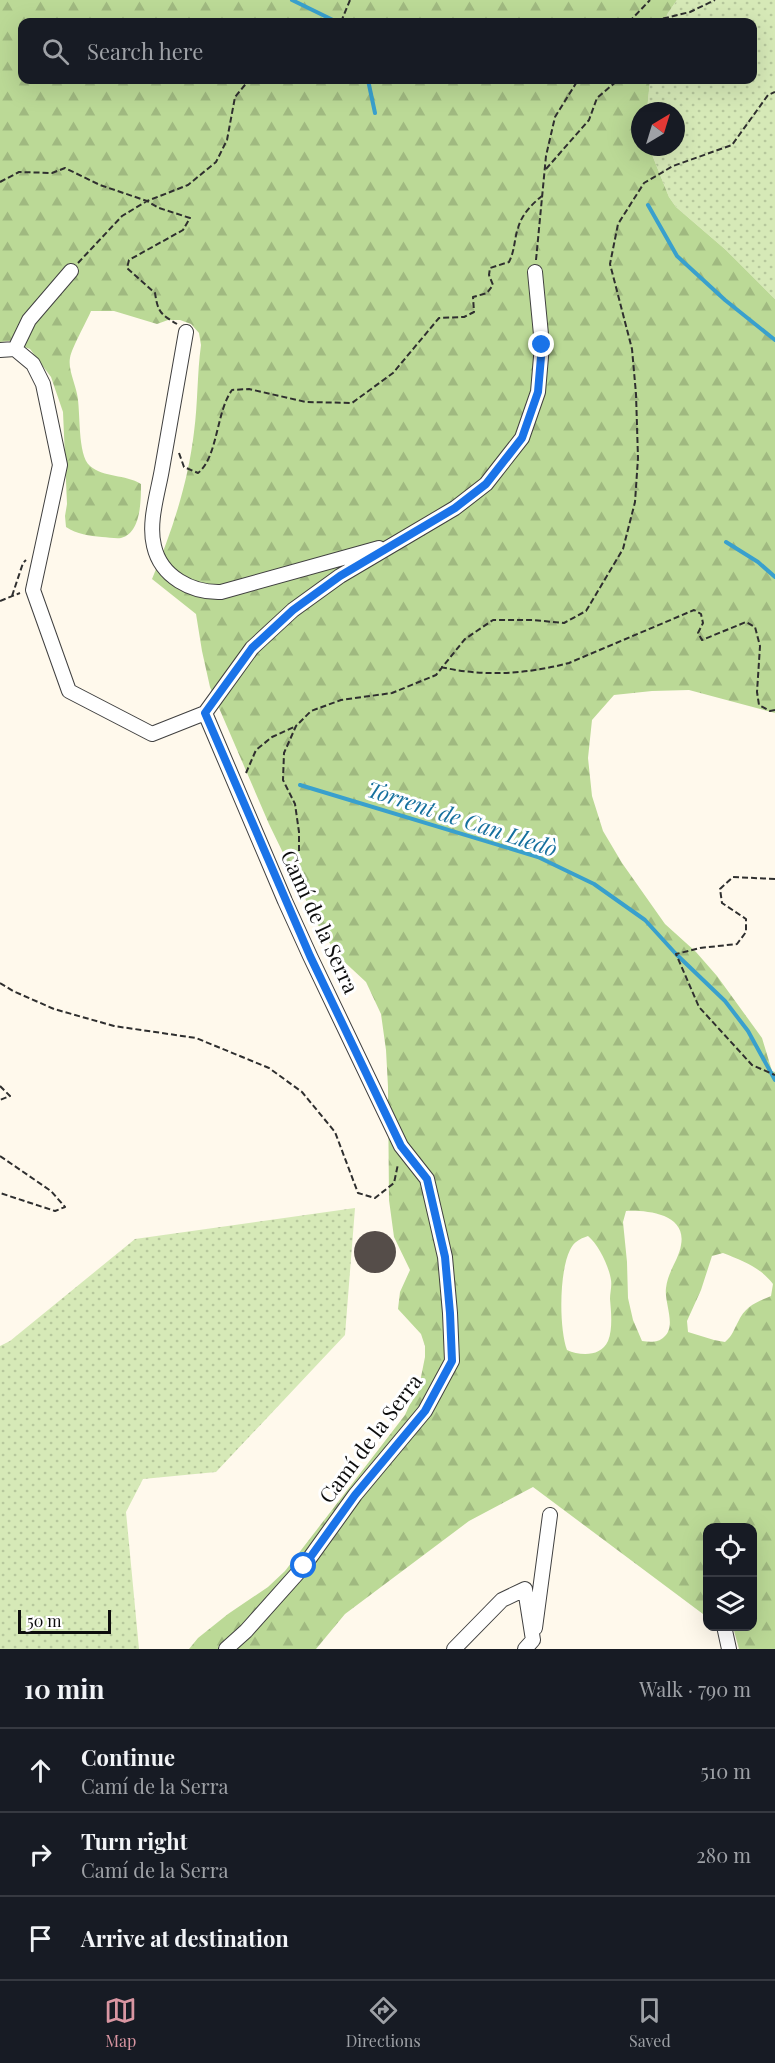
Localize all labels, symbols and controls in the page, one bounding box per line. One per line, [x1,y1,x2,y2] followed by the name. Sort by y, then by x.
[18,18,757,84] search box
[39,35,72,68] icon: search
[87,36,203,66] text: Search here
[631,102,685,156] north arrow
[528,331,554,357] route end
[363,773,561,863] water label: Torrent de Can Lledò
[275,845,366,998] street label: Camí de la Serra
[312,1367,428,1508] street label: Camí de la Serra
[703,1523,757,1631] map controls
[703,1523,757,1577] button: locate
[290,1552,316,1578] route start
[703,1577,757,1631] button: layers
[18,1607,111,1634] scale bar
[27,1610,61,1631] text: 50 m
[24,1671,104,1706] text: 10 min
[639,1675,751,1702] text: Walk · 790 m
[81,1742,175,1772] text: Continue
[24,1754,57,1787] icon: ahead
[701,1757,751,1784] text: 510 m
[81,1772,229,1799] text: Camí de la Serra
[81,1826,187,1856] text: Turn right
[24,1838,57,1871] icon: right
[696,1841,751,1868] text: 280 m
[81,1856,229,1883] text: Camí de la Serra
[24,1922,57,1955] icon: arrive
[81,1923,289,1953] text: Arrive at destination
[104,1994,137,2051] tab: Map
[346,1994,421,2051] tab: Directions
[629,1994,671,2051] tab: Saved

